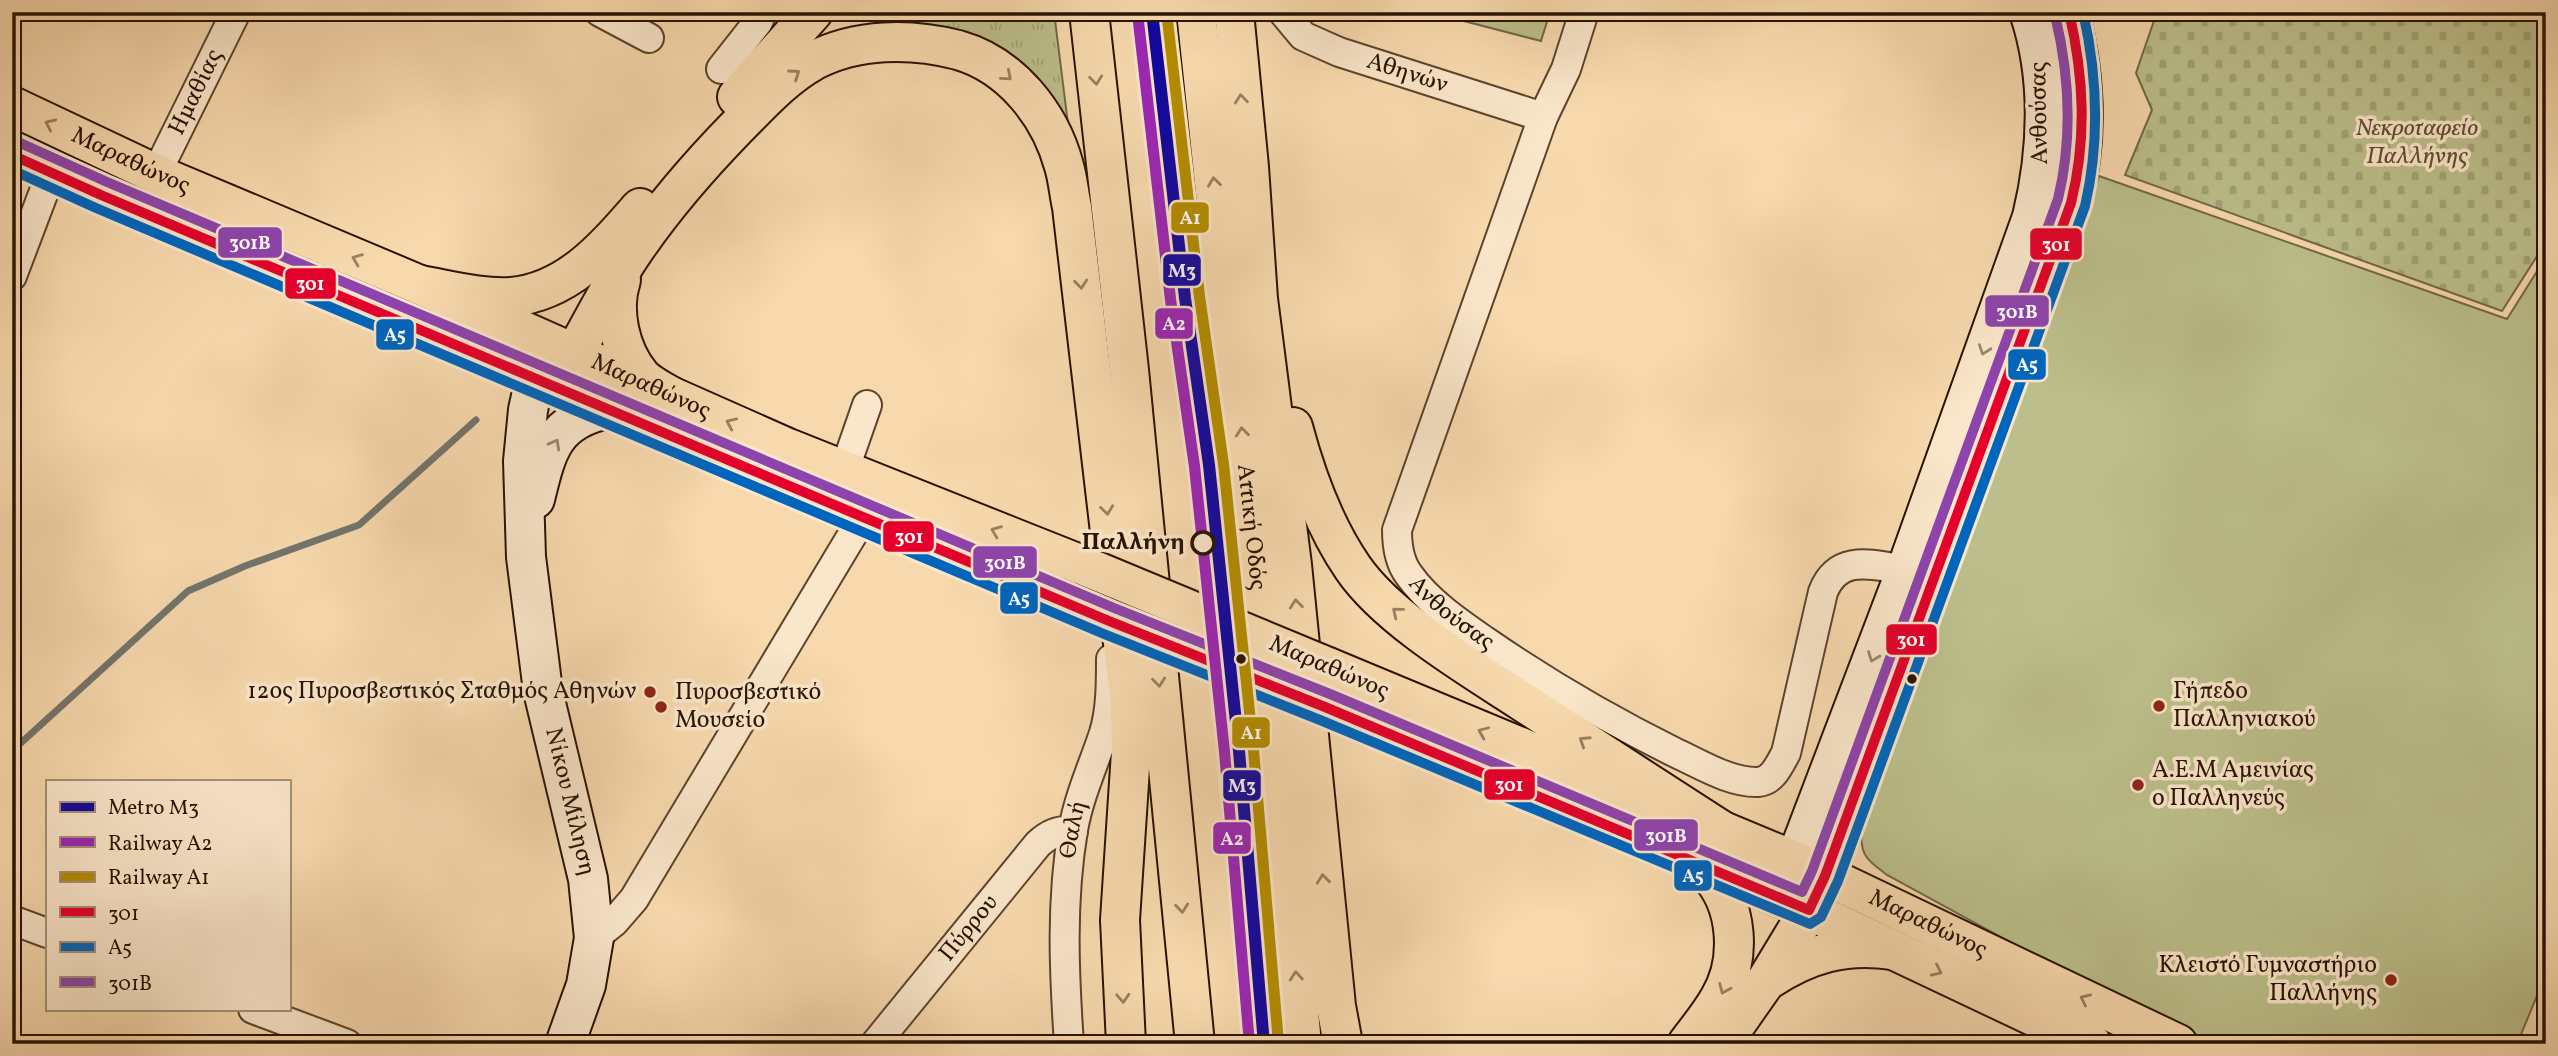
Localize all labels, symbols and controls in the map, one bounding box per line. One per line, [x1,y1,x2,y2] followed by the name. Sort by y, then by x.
[161,43,232,141] street label: Ημαθίας
[1362,45,1452,103] street label: Αθηνών
[2022,61,2058,165] street label: Ανθούσας
[999,68,1012,80] one-way arrow
[787,70,800,82] one-way arrow
[1089,74,1104,86] one-way arrow
[1234,93,1249,105] one-way arrow
[2356,112,2478,174] park label: Νεκροταφείο Παλλήνης
[45,118,57,132] one-way arrow
[65,119,196,204] street label: Μαραθώνος
[1207,176,1222,188] one-way arrow
[1170,201,1210,234] line badge: A1
[1179,206,1201,232] text: A1
[217,226,283,259] line badge: 301B
[2029,227,2083,261] line badge: 301
[229,231,271,257] text: 301B
[2042,233,2070,259] text: 301
[352,253,364,267] one-way arrow
[1162,253,1202,287] line badge: Μ3
[1168,259,1196,285] text: Μ3
[284,267,337,300] line badge: 301
[296,272,324,298] text: 301
[1073,278,1088,290] one-way arrow
[1984,294,2050,328] line badge: 301B
[1996,300,2038,326] text: 301B
[1154,307,1194,340] line badge: A2
[1162,312,1186,338] text: A2
[375,318,415,351] line badge: A5
[384,323,406,349] text: A5
[1978,344,1992,356] one-way arrow
[585,346,716,429] street label: Μαραθώνος
[2007,348,2047,381] line badge: A5
[2016,353,2038,379] text: A5
[726,417,738,431] one-way arrow
[1234,427,1249,438] one-way arrow
[547,438,560,451] one-way arrow
[1227,462,1274,592] street label: Αττική Οδός
[1100,504,1115,516] one-way arrow
[882,520,935,553] line badge: 301
[895,525,923,551] text: 301
[990,526,1002,540] one-way arrow
[1082,526,1185,560] place label: Παλλήνη
[1191,531,1215,555] marker: Παλλήνη
[972,545,1038,579] line badge: 301B
[984,551,1026,577] text: 301B
[1400,569,1501,660] street label: Ανθούσας
[999,581,1039,615] line badge: A5
[1008,587,1030,613] text: A5
[1289,598,1304,609] one-way arrow
[1392,608,1405,621] one-way arrow
[1885,623,1938,656] line badge: 301
[1264,627,1394,709] street label: Μαραθώνος
[1897,628,1925,654] text: 301
[1867,650,1881,663] one-way arrow
[1234,652,1248,666] unlabelled marker
[1905,672,1919,686] unlabelled marker
[247,675,636,709] place label: 12ος Πυροσβεστικός Σταθμός Αθηνών
[2173,675,2315,737] place label: Γήπεδο Παλληνιακού
[675,676,821,738] place label: Πυροσβεστικό Μουσείο
[1152,676,1167,688] one-way arrow
[642,684,658,700] marker: 12ος Πυροσβεστικός Σταθμός Αθηνών
[2151,698,2167,714] marker: Γήπεδο Παλληνιακού
[653,699,669,715] marker: Πυροσβεστικό Μουσείο
[1231,716,1271,749] line badge: A1
[1240,721,1262,747] text: A1
[535,724,604,879] street label: Νίκου Μίληση
[1478,726,1490,740] one-way arrow
[1579,737,1592,750] one-way arrow
[2152,754,2314,816] place label: Α.Ε.Μ Αμεινίας ο Παλληνεύς
[1483,768,1536,801] line badge: 301
[1222,769,1262,802] line badge: Μ3
[1495,773,1523,799] text: 301
[1228,774,1256,800] text: Μ3
[2130,777,2146,793] marker: Α.Ε.Μ Αμεινίας ο Παλληνεύς
[46,780,290,1010] legend
[108,794,199,823] text: Metro Μ3
[1052,797,1096,861] street label: Θαλή
[1633,818,1699,852] line badge: 301B
[1212,821,1252,855] line badge: A2
[1645,824,1687,850] text: 301B
[1220,827,1244,853] text: A2
[108,830,213,859] text: Railway A2
[1673,859,1713,892] line badge: A5
[108,864,209,893] text: Railway A1
[1682,864,1704,890] text: A5
[1316,873,1331,885] one-way arrow
[1863,882,1993,967] street label: Μαραθώνος
[931,888,1007,969] street label: Πύρρου
[108,900,139,929] text: 301
[1174,903,1189,914] one-way arrow
[108,934,132,963] text: A5
[2158,949,2377,1011] place label: Κλειστό Γυμναστήριο Παλλήνης
[1930,963,1942,977] one-way arrow
[108,970,152,999] text: 301B
[1289,970,1304,981] one-way arrow
[2383,972,2399,988] marker: Κλειστό Γυμναστήριο Παλλήνης
[1718,982,1732,994] one-way arrow
[1115,992,1130,1003] one-way arrow
[2079,993,2092,1007] one-way arrow

